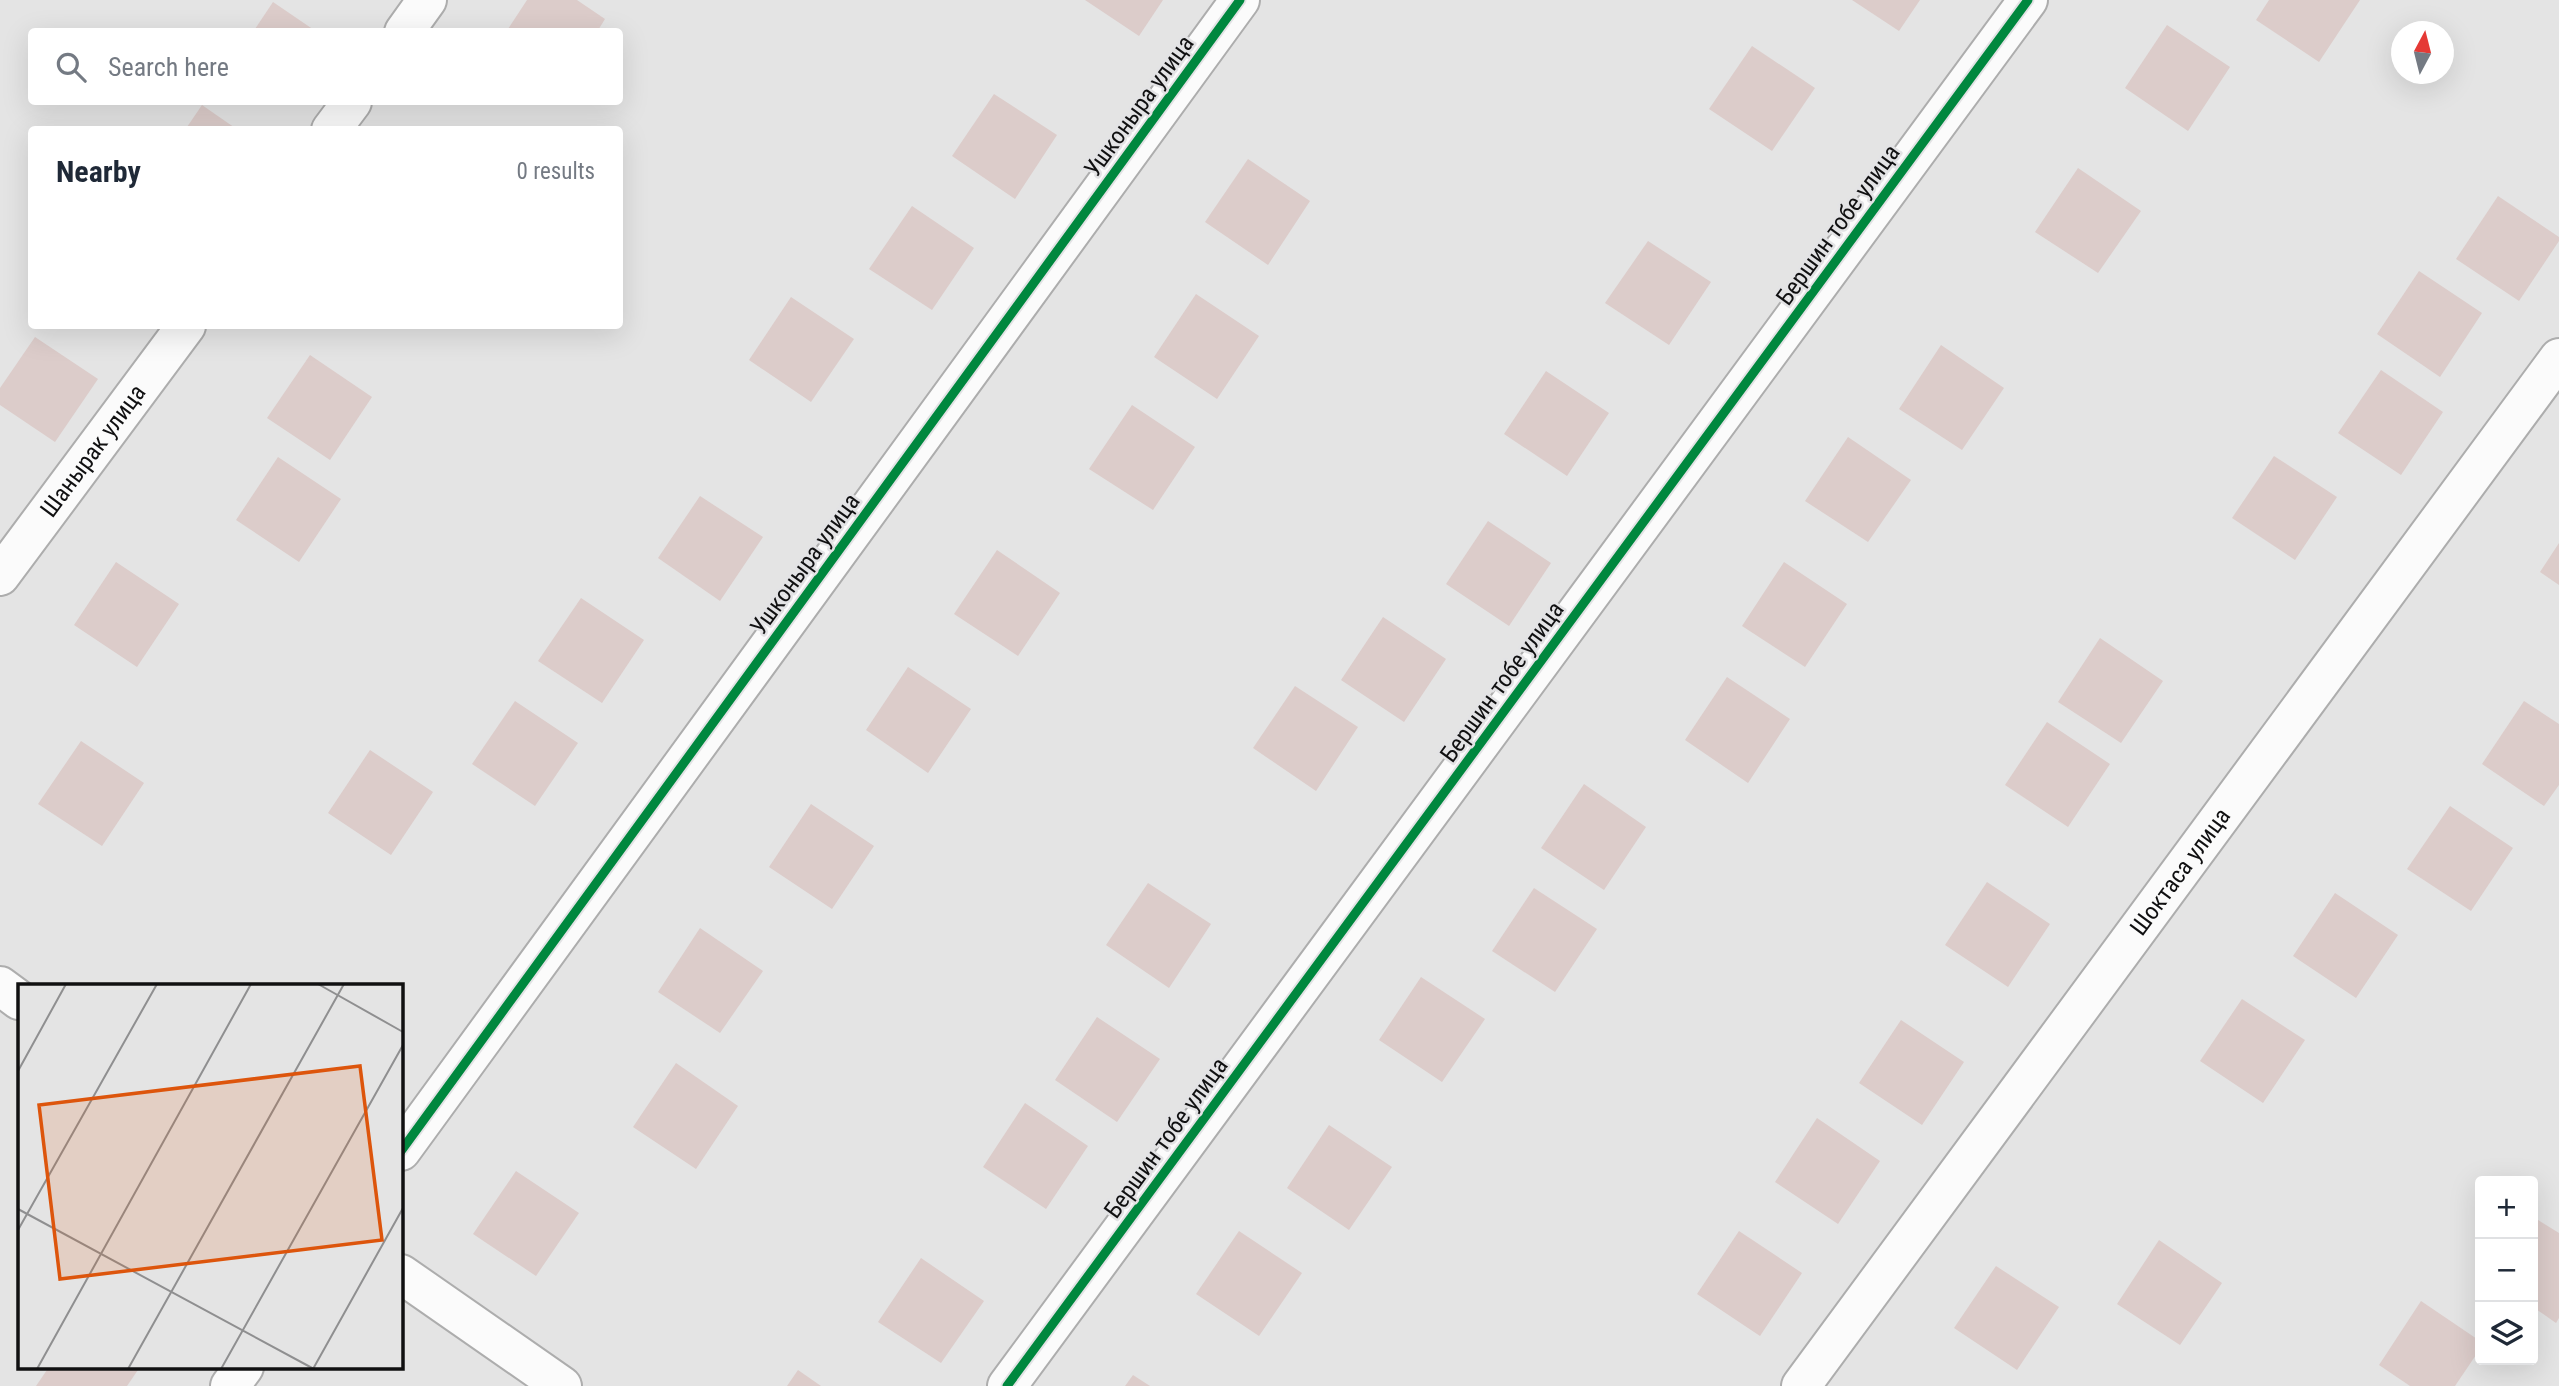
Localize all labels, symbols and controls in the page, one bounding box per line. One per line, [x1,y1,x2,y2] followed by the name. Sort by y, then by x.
[2391,21,2454,84] north arrow
[28,28,623,105] search box
[1078,30,1200,182] street label: Ушконыра улица
[52,48,90,86] icon: search
[108,52,229,82] text: Search here
[1770,139,1906,311] street label: Бершин тобе улица
[56,154,141,189] text: Nearby
[517,158,595,185] text: 0 results
[35,379,152,523] street label: Шанырак улица
[744,488,866,640] street label: Ушконыра улица
[1434,596,1570,768] street label: Бершин тобе улица
[2124,803,2236,941] street label: Шоктаса улица
[18,984,402,1368] inset map
[1098,1052,1234,1224] street label: Бершин тобе улица
[2475,1176,2538,1365] map controls
[2475,1176,2538,1239] button: +
[2475,1239,2538,1302] button: −
[2475,1302,2538,1365] button: layers

